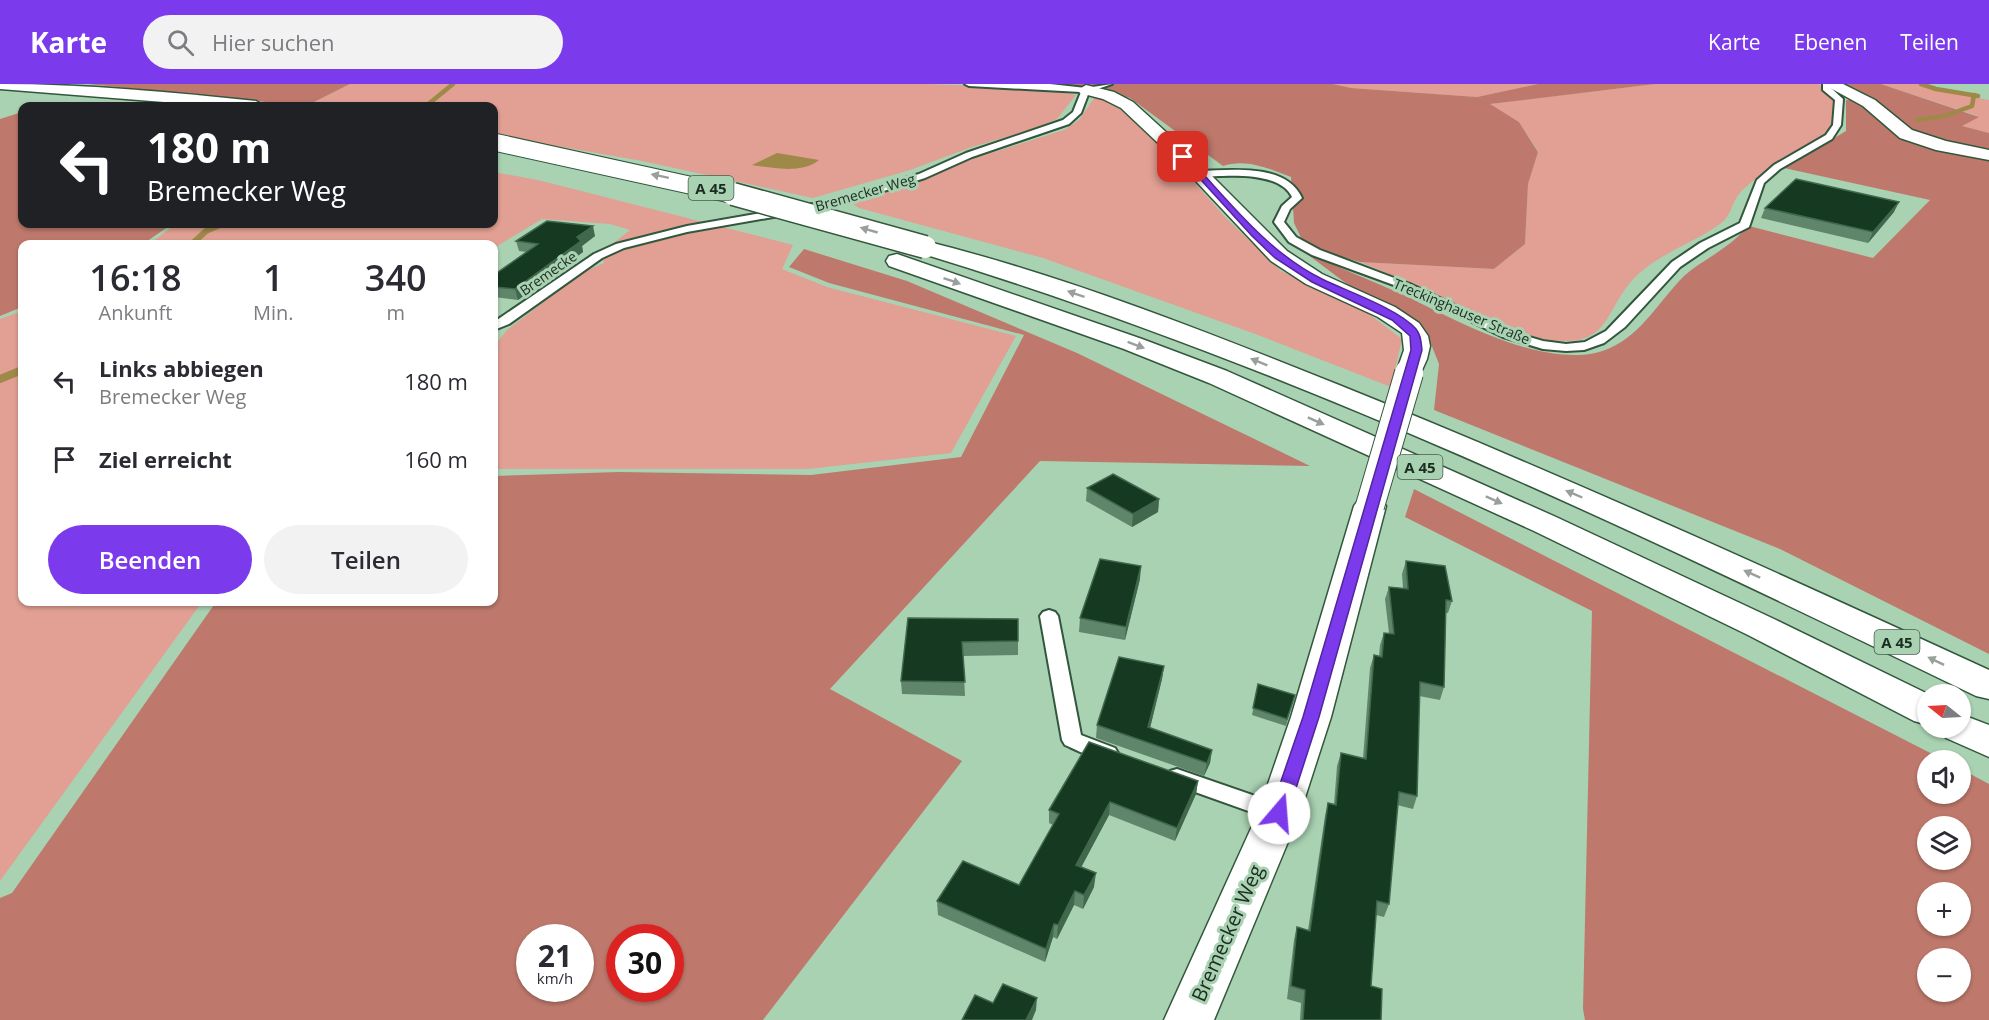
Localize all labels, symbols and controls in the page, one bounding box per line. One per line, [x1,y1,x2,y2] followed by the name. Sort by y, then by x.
[143,15,563,69] search box
[30,23,107,61] text: Karte
[164,26,197,59] icon: search
[212,27,335,57] text: Hier suchen
[1708,28,1761,56] text: Karte
[1794,28,1867,56] text: Ebenen
[1900,28,1959,56] text: Teilen
[147,118,271,175] text: 180 m
[48,126,126,204] icon: left
[1157,131,1208,182] pin
[1166,140,1199,173] icon: arrive
[813,169,918,215] street label: Bremecker Weg
[650,171,669,180] one-way arrow
[147,172,346,209] text: Bremecker Weg
[688,176,734,200] road number: A 45
[860,225,878,234] one-way arrow
[516,246,580,300] street label: Bremecke
[89,253,182,302] text: 16:18
[263,253,284,302] text: 1
[365,253,427,302] text: 340
[1391,274,1533,348] street label: Treckinghauser Straße
[943,276,961,286] one-way arrow
[1067,289,1085,299] one-way arrow
[99,299,172,326] text: Ankunft
[253,299,293,326] text: Min.
[386,299,405,326] text: m
[1128,340,1146,350] one-way arrow
[99,353,264,383] text: Links abbiegen
[1249,357,1267,367] one-way arrow
[48,365,81,398] icon: left
[404,366,468,396] text: 180 m
[99,383,246,410] text: Bremecker Weg
[1307,417,1325,426] one-way arrow
[48,443,81,476] icon: arrive
[99,444,232,474] text: Ziel erreicht
[404,444,468,474] text: 160 m
[1398,455,1442,479] road number: A 45
[1565,489,1583,499] one-way arrow
[1485,496,1503,506] one-way arrow
[48,525,252,594] button: Beenden
[264,525,468,594] button: Teilen
[1743,569,1761,579] one-way arrow
[1874,630,1920,654] road number: A 45
[1928,656,1945,666] one-way arrow
[1917,684,1971,738] north arrow
[1917,684,1971,1002] map controls
[1917,750,1971,804] button: sound
[1247,781,1311,845] position arrow
[1917,816,1971,870] button: layers
[1185,860,1269,1006] street label: Bremecker Weg
[1917,882,1971,936] button: +
[606,924,684,1002] speed limit sign: 30
[538,935,572,976] text: 21
[1917,948,1971,1002] button: −
[537,968,573,988] text: km/h

